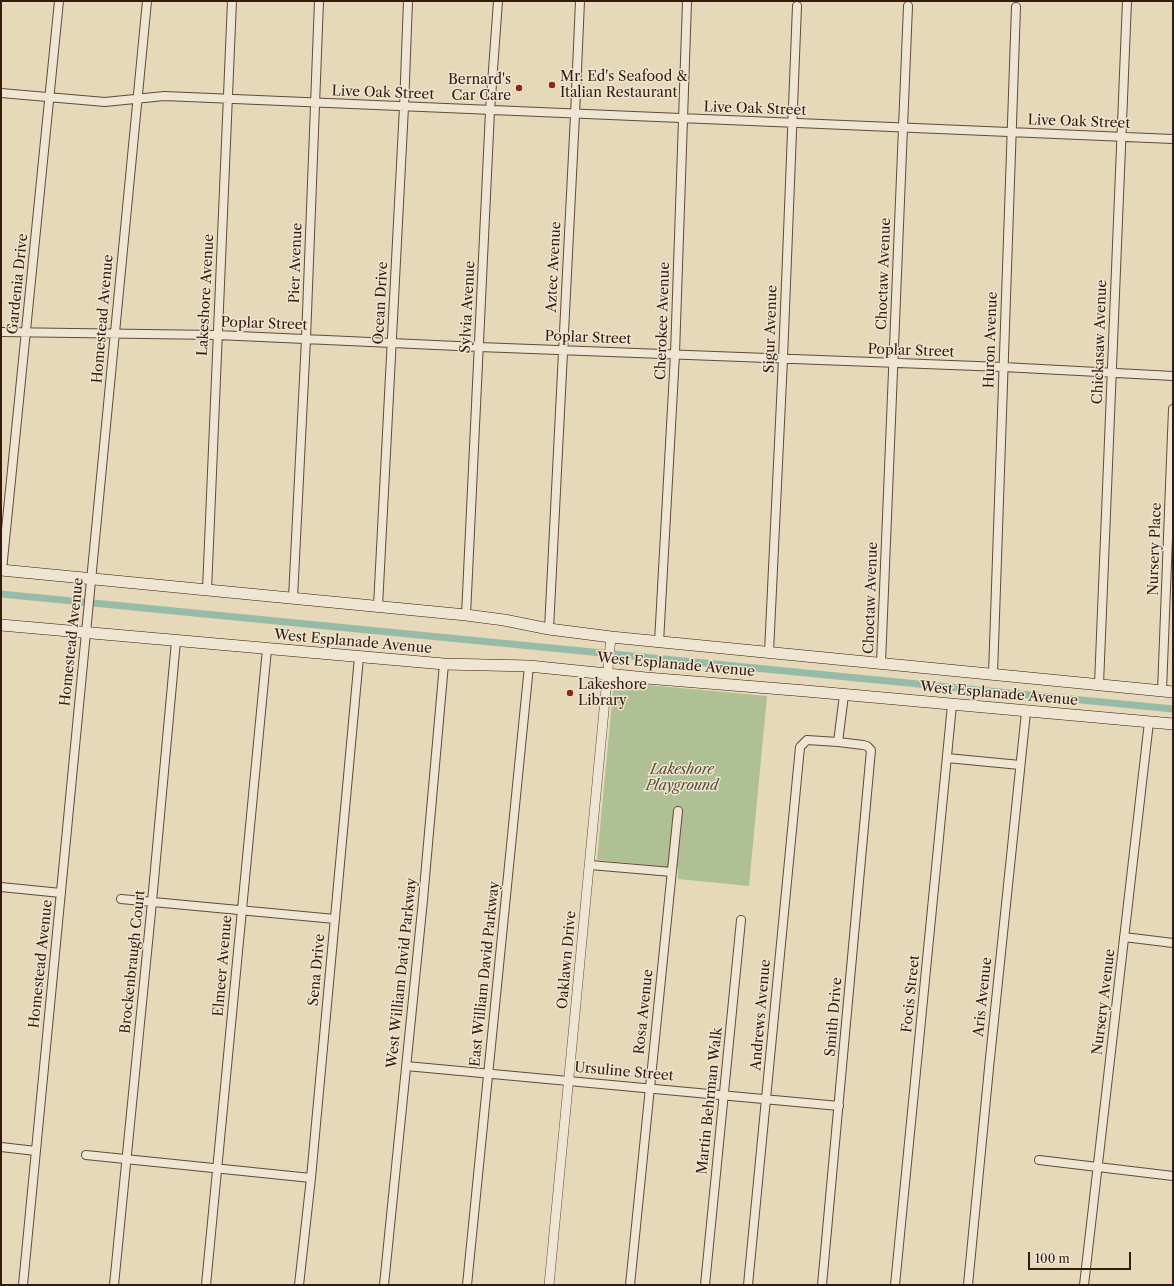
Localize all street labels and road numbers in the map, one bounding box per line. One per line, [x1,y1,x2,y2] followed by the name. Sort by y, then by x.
[331,83,435,103] street label: Live Oak Street
[703,99,807,119] street label: Live Oak Street
[1027,112,1131,132] street label: Live Oak Street
[874,217,894,331] street label: Choctaw Avenue
[543,221,565,313] street label: Aztec Avenue
[286,222,306,304] street label: Pier Avenue
[4,233,32,335] street label: Gardenia Drive
[194,233,218,357] street label: Lakeshore Avenue
[89,254,117,384] street label: Homestead Avenue
[457,260,479,354] street label: Sylvia Avenue
[370,261,392,345] street label: Ocean Drive
[653,262,673,380] street label: Cherokee Avenue
[1089,279,1111,405] street label: Chickasaw Avenue
[761,285,781,373] street label: Sigur Avenue
[981,291,1001,389] street label: Huron Avenue
[220,314,308,334] street label: Poplar Street
[544,328,632,348] street label: Poplar Street
[867,341,955,361] street label: Poplar Street
[1145,502,1165,596] street label: Nursery Place
[861,541,881,655] street label: Choctaw Avenue
[57,577,87,707] street label: Homestead Avenue
[273,627,433,657] street label: West Esplanade Avenue
[596,650,756,680] street label: West Esplanade Avenue
[919,679,1079,709] street label: West Esplanade Avenue
[384,877,420,1069] street label: West William David Parkway
[467,880,503,1068] street label: East William David Parkway
[117,889,149,1035] street label: Brockenbraugh Court
[26,899,56,1029] street label: Homestead Avenue
[554,910,580,1010] street label: Oaklawn Drive
[210,915,236,1017] street label: Elmeer Avenue
[305,933,329,1007] street label: Sena Drive
[1089,948,1119,1056] street label: Nursery Avenue
[899,954,923,1034] street label: Focis Street
[970,956,996,1038] street label: Aris Avenue
[748,959,774,1071] street label: Andrews Avenue
[631,969,657,1055] street label: Rosa Avenue
[822,977,846,1057] street label: Smith Drive
[694,1027,726,1175] street label: Martin Behrman Walk
[574,1059,674,1085] street label: Ursuline Street

